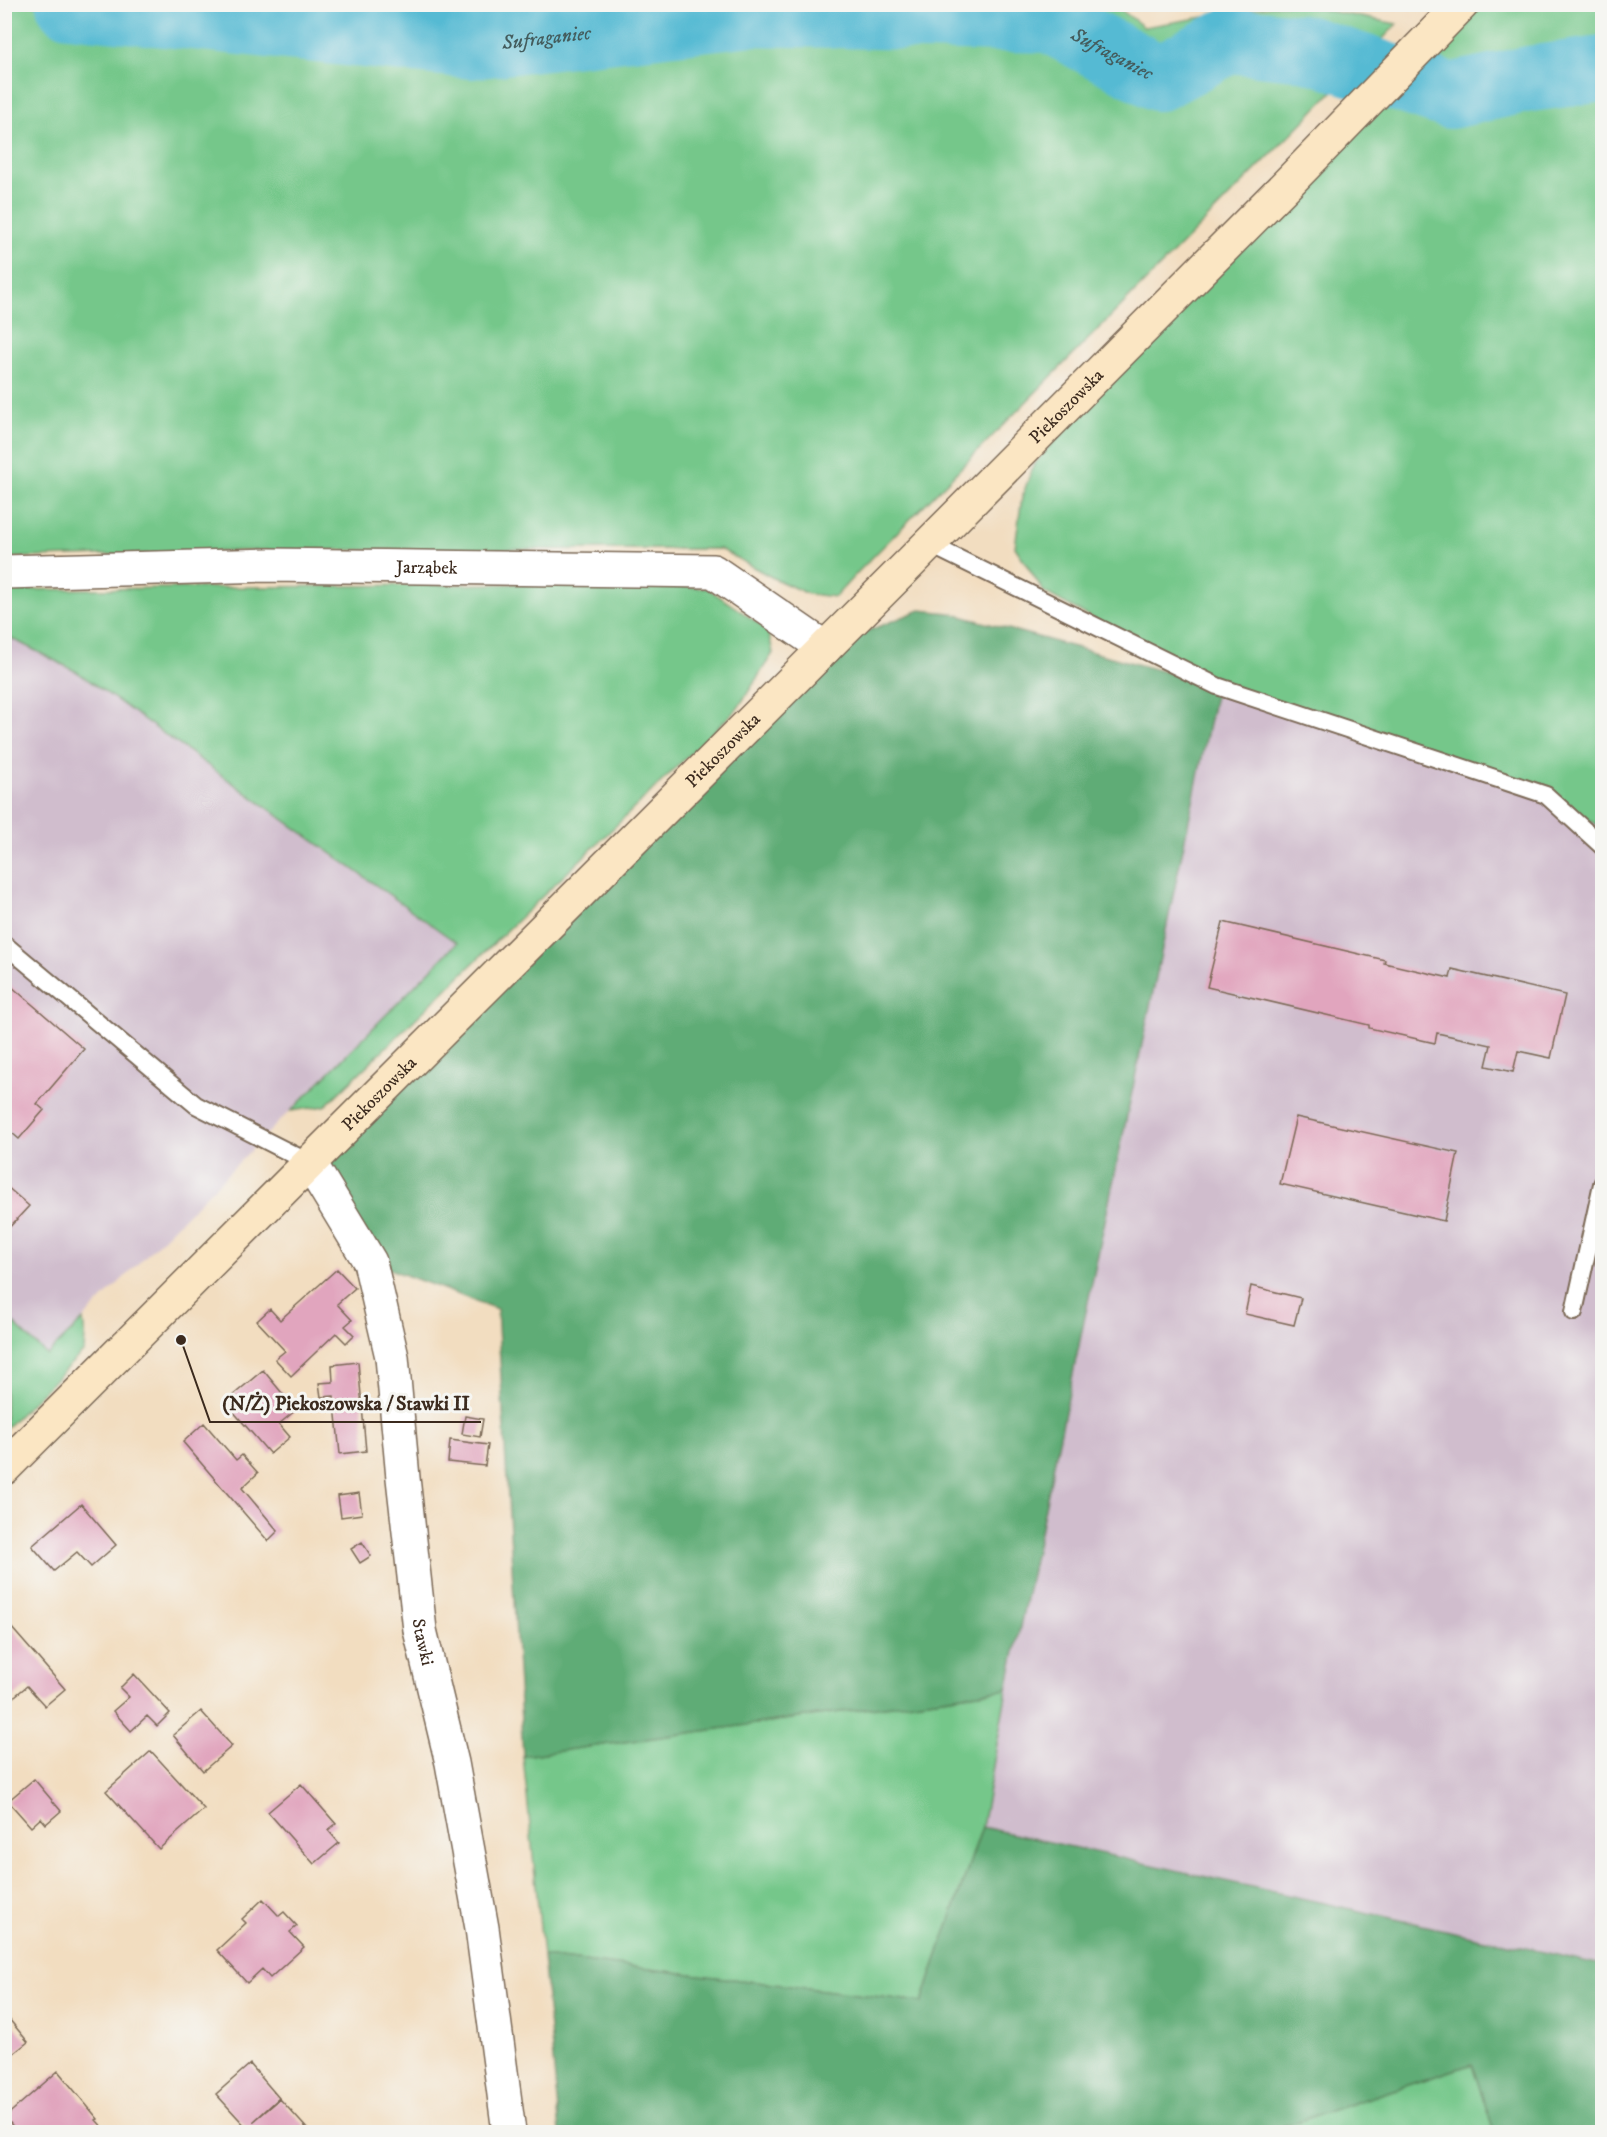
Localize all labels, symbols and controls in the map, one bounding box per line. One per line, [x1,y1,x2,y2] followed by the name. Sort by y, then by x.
[500,21,593,56] water label: Sufraganiec
[1066,22,1158,87] water label: Sufraganiec
[1025,364,1109,449] street label: Piekoszowska
[394,557,458,580] street label: Jarząbek
[682,708,766,793] street label: Piekoszowska
[338,1052,422,1136] street label: Piekoszowska
[210,1384,481,1422] callout: (N/Ż) Piekoszowska / Stawki II
[222,1391,470,1417] text: (N/Ż) Piekoszowska / Stawki II
[407,1617,438,1668] street label: Stawki

